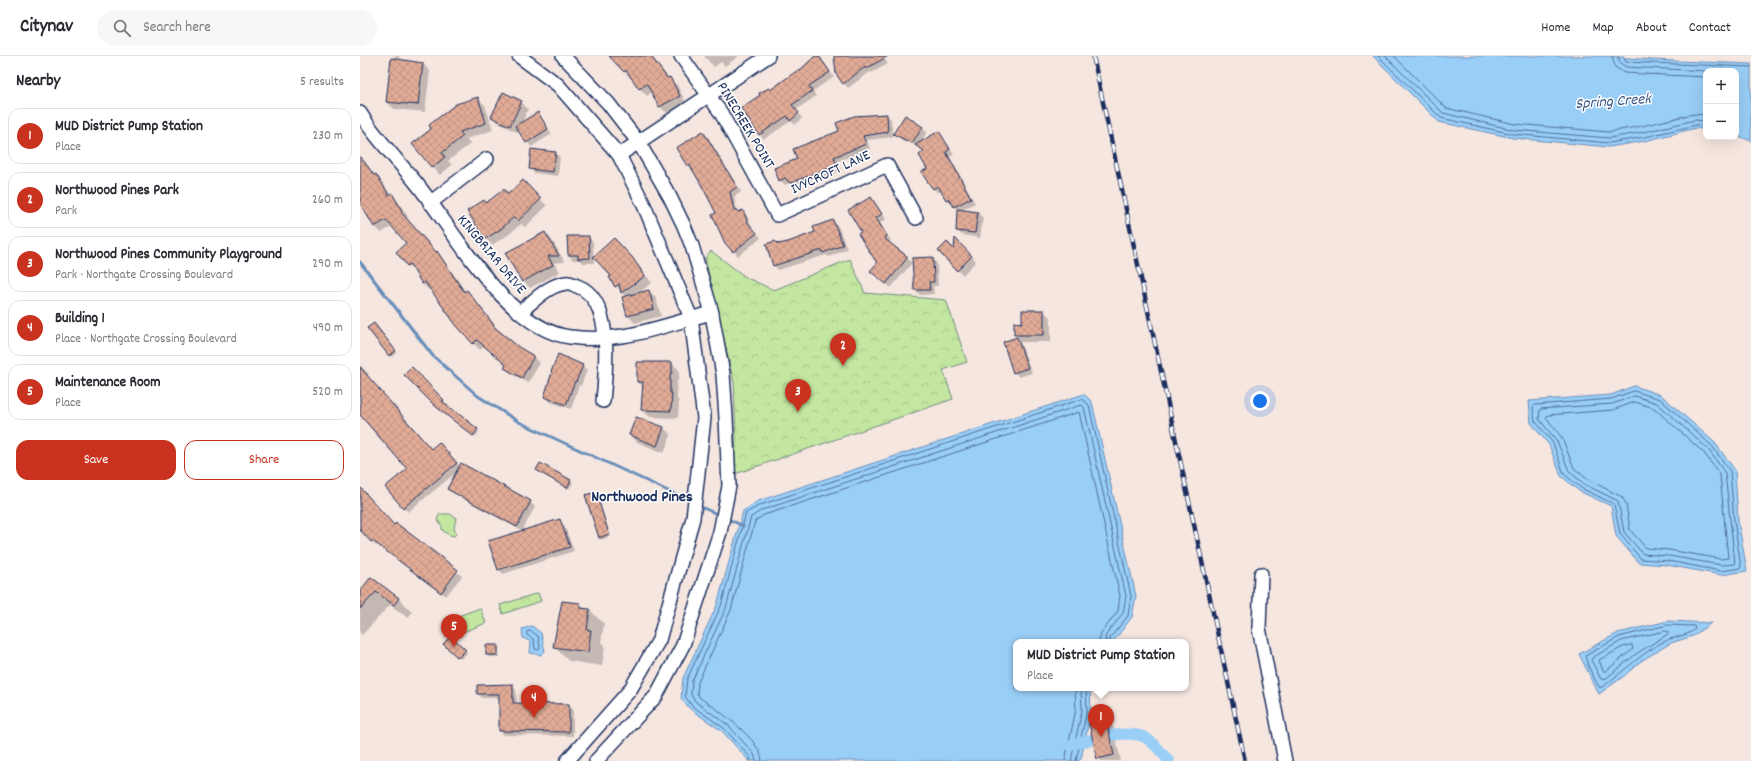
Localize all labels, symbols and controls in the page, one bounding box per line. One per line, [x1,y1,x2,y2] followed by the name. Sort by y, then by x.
[97,10,377,46] search box
[20,14,73,41] text: Citynav
[111,17,133,39] icon: search
[143,17,211,39] text: Search here
[1541,18,1570,38] text: Home
[1592,18,1614,38] text: Map
[1636,18,1667,38] text: About
[1689,18,1731,38] text: Contact
[1703,68,1739,140] map controls
[1703,68,1739,104] button: +
[16,70,60,94] text: Nearby
[300,73,344,92] text: 5 results
[710,78,780,174] street label: PINECREEK POINT
[1574,88,1653,116] water label: Spring Creek
[1703,104,1739,140] button: −
[55,116,203,138] text: MUD District Pump Station
[29,127,31,146] text: 1
[313,127,343,146] text: 230 m
[55,138,81,157] text: Place
[788,145,874,201] street label: IVYCROFT LANE
[55,180,179,202] text: Northwood Pines Park
[27,191,33,210] text: 2
[312,191,343,210] text: 260 m
[55,202,77,221] text: Park
[451,210,531,300] street label: KINGBRIAR DRIVE
[55,244,282,266] text: Northwood Pines Community Playground
[27,255,33,274] text: 3
[312,255,343,274] text: 290 m
[55,266,233,285] text: Park · Northgate Crossing Boulevard
[55,308,105,330] text: Building 1
[27,319,33,338] text: 4
[313,319,343,338] text: 490 m
[55,330,237,349] text: Place · Northgate Crossing Boulevard
[830,333,856,366] pin: 2
[55,372,161,394] text: Maintenance Room
[785,379,811,412] pin: 3
[27,383,33,402] text: 5
[312,383,343,402] text: 520 m
[1250,391,1270,411] your location
[55,394,81,413] text: Place
[16,440,176,480] button: Save
[184,440,344,480] button: Share
[591,486,693,509] district label: Northwood Pines
[441,614,467,647] pin: 5
[1013,639,1189,691] popup
[1027,645,1175,667] text: MUD District Pump Station
[1027,667,1053,686] text: Place
[521,685,547,718] pin: 4
[1088,704,1114,737] pin: 1

